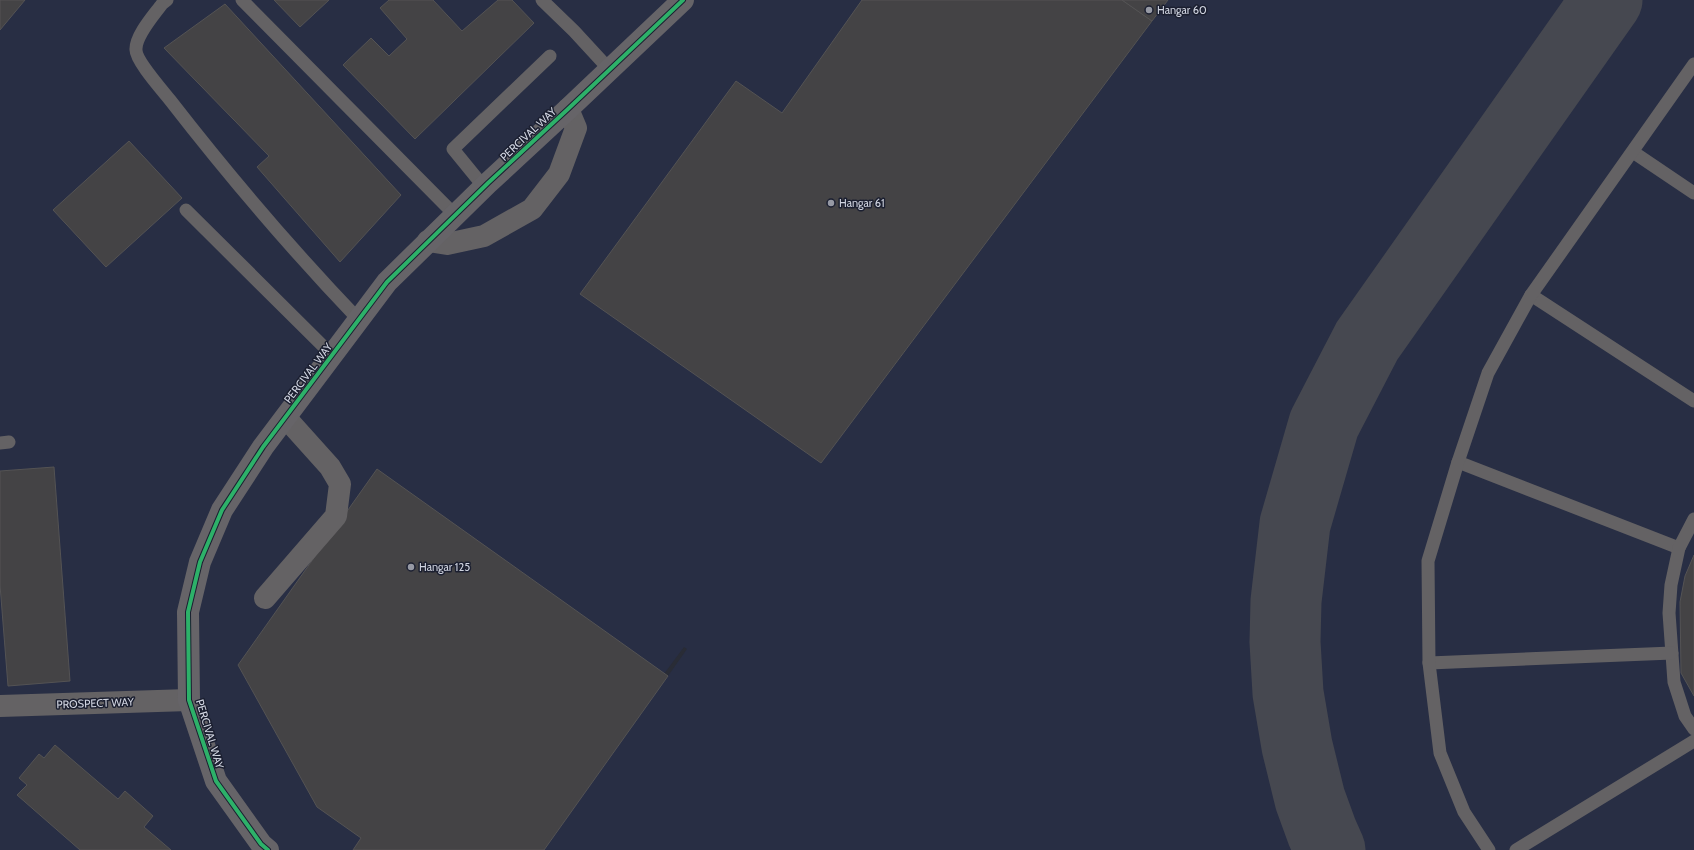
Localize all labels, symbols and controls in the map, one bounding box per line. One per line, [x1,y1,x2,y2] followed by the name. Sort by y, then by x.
[1157,3,1207,17] place label: Hangar 60
[1144,5,1154,15] marker: Hangar 60
[497,104,560,164] street label: PERCIVAL WAY
[839,196,885,210] place label: Hangar 61
[826,198,836,208] marker: Hangar 61
[281,339,336,406] street label: PERCIVAL WAY
[419,560,470,574] place label: Hangar 125
[406,562,416,572] marker: Hangar 125
[56,695,135,711] street label: PROSPECT WAY
[193,698,227,771] street label: PERCIVAL WAY

